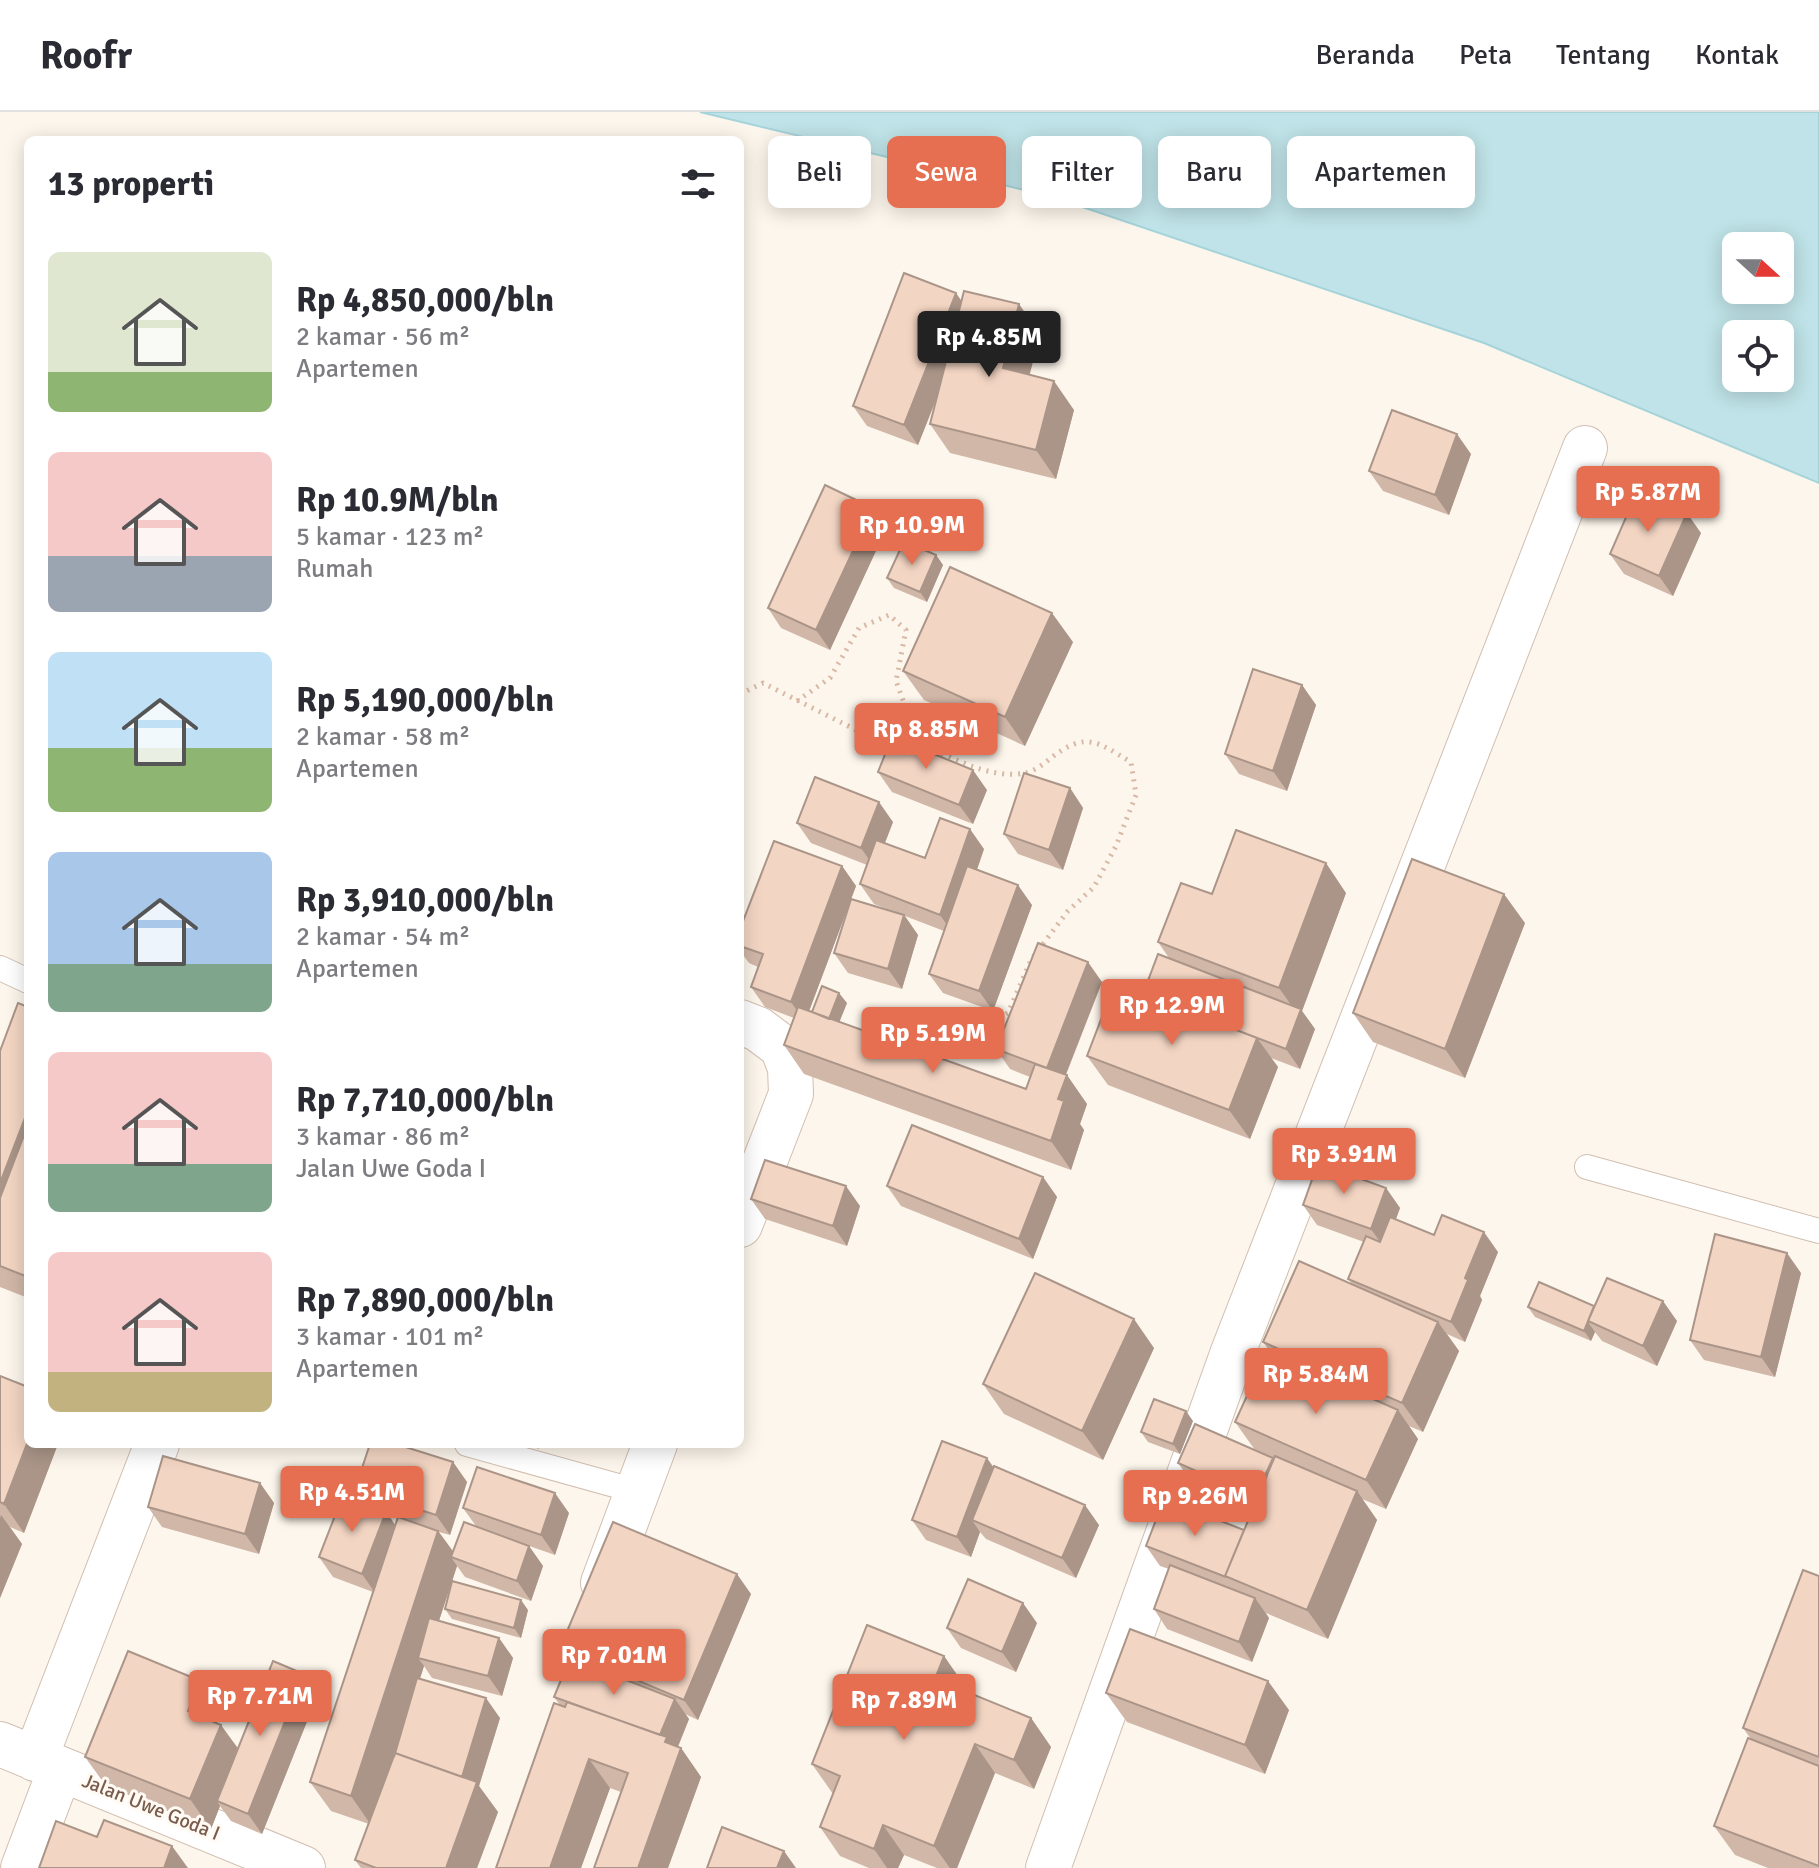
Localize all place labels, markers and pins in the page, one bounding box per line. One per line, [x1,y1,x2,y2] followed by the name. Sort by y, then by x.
[906,311,1072,379] pin: Rp 4.85M
[1565,466,1731,534] pin: Rp 5.87M
[829,499,995,567] pin: Rp 10.9M
[843,703,1009,771] pin: Rp 8.85M
[1089,979,1255,1047] pin: Rp 12.9M
[850,1007,1016,1075] pin: Rp 5.19M
[1261,1128,1427,1196] pin: Rp 3.91M
[1233,1348,1399,1416] pin: Rp 5.84M
[269,1466,435,1534] pin: Rp 4.51M
[1112,1470,1278,1538] pin: Rp 9.26M
[531,1629,697,1697] pin: Rp 7.01M
[177,1670,343,1738] pin: Rp 7.71M
[821,1674,987,1742] pin: Rp 7.89M

